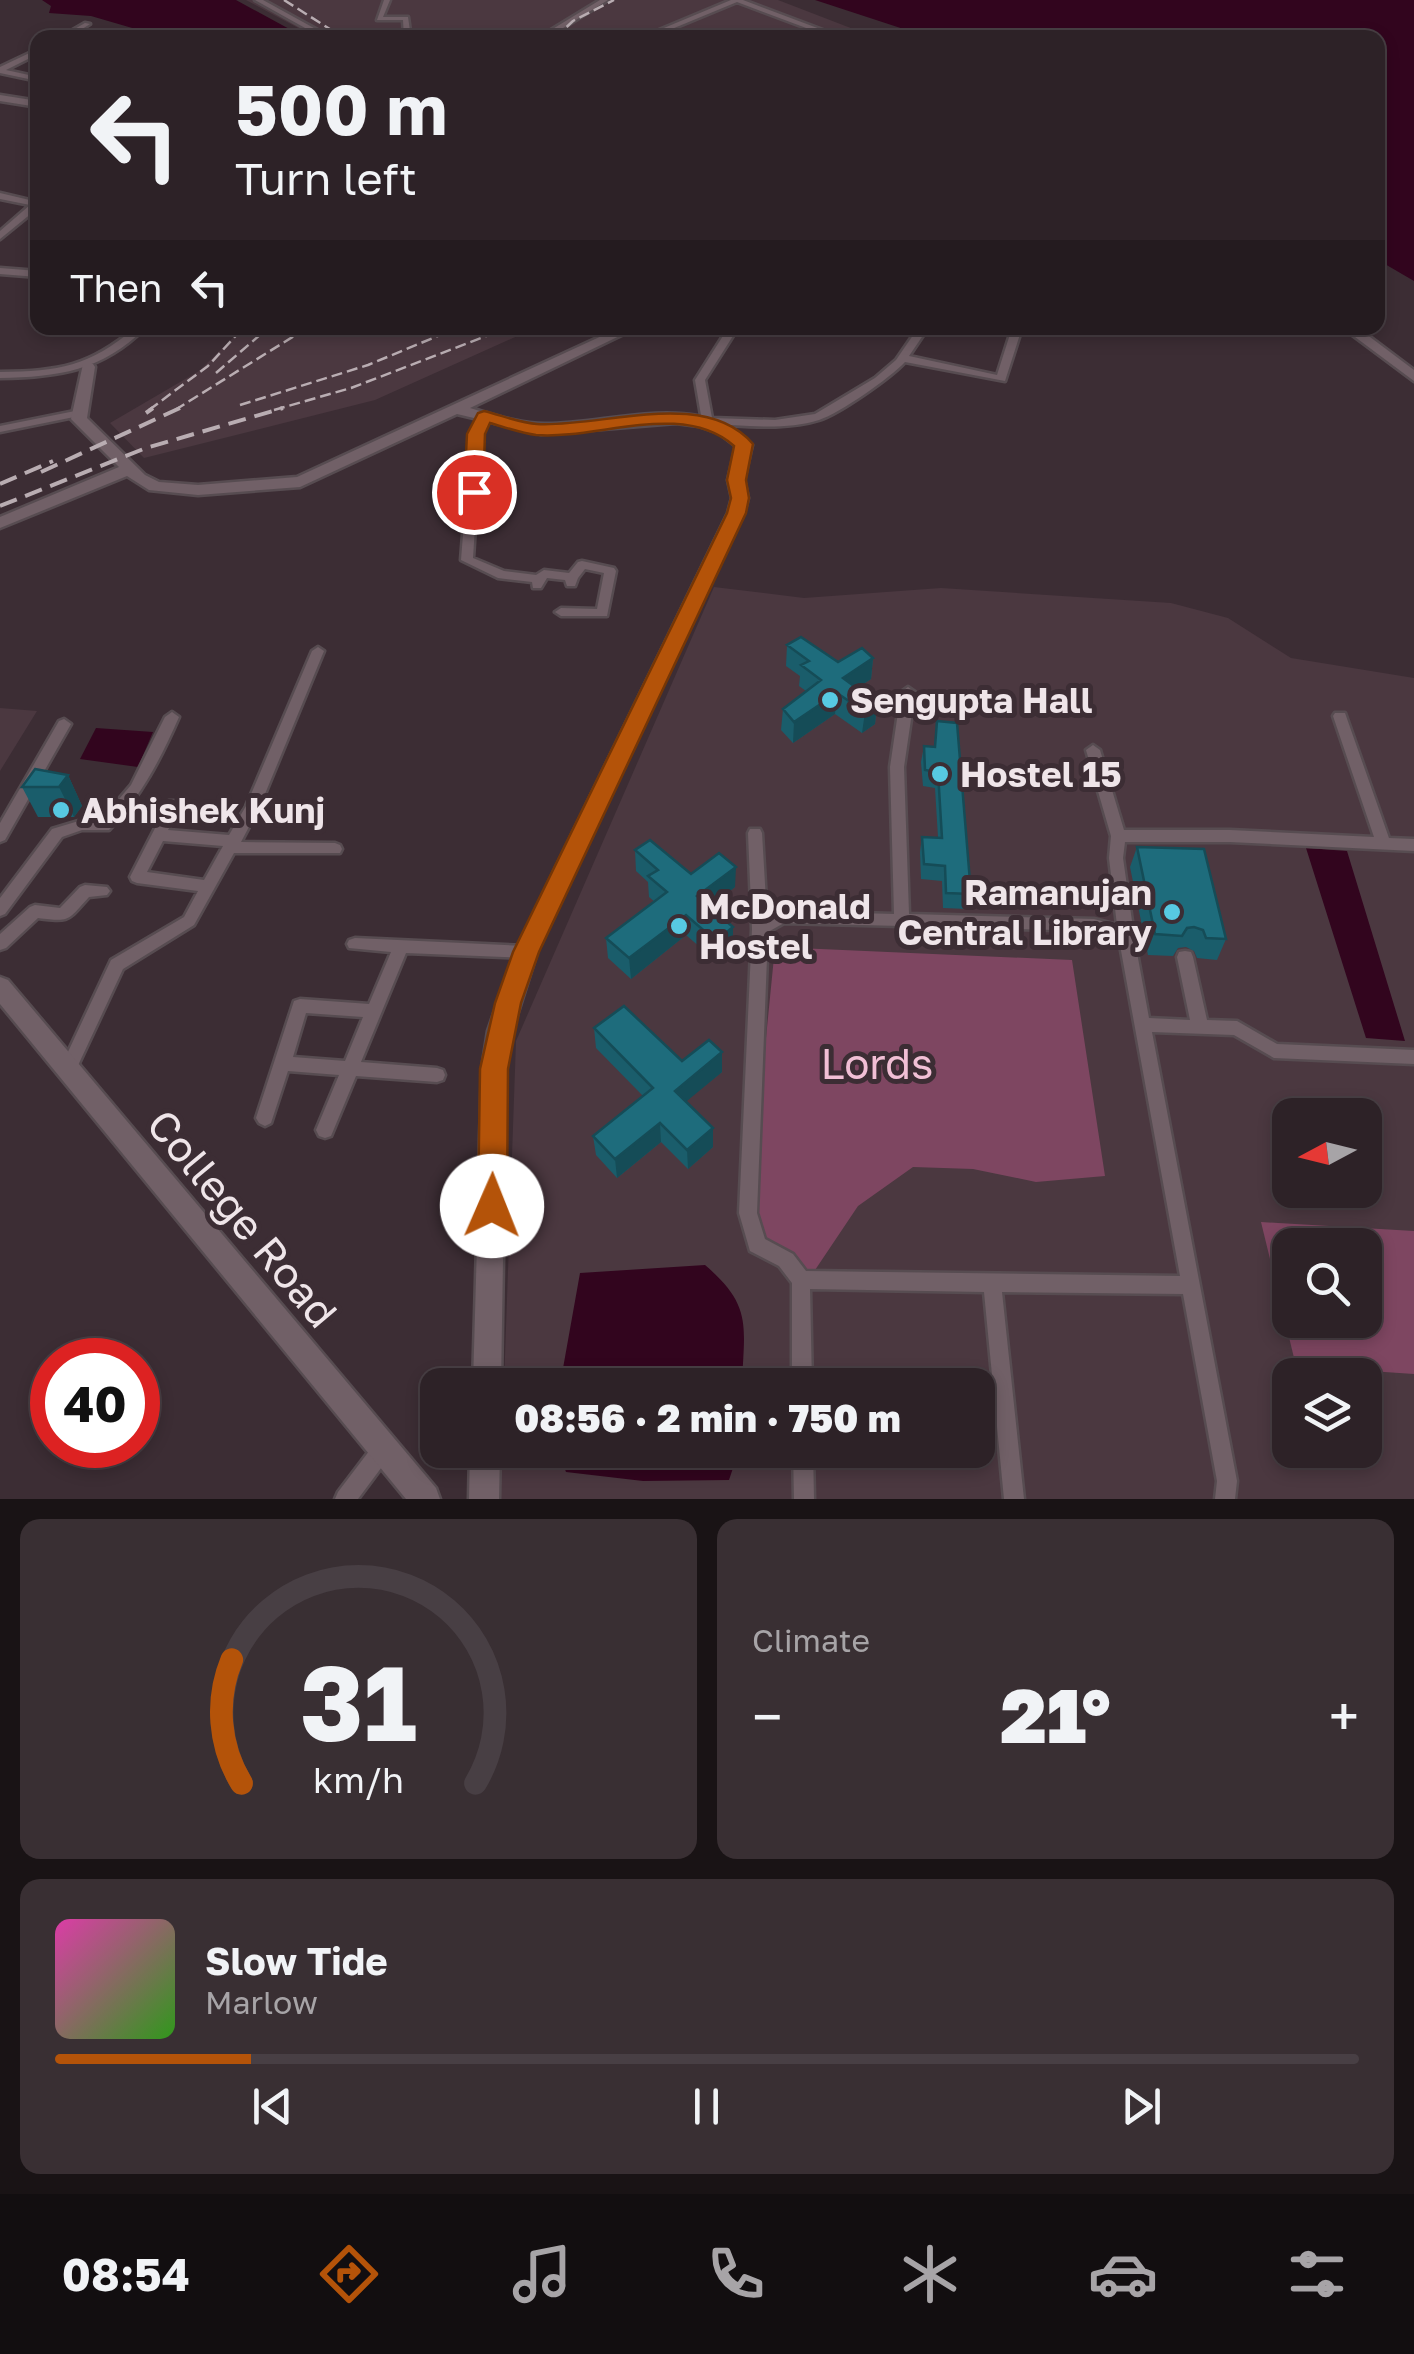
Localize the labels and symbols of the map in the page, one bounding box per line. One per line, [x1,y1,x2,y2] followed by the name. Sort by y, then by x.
[432,450,517,535] pin
[850,679,1093,721] place label: Sengupta Hall
[819,689,841,711] marker: Sengupta Hall
[960,753,1122,795] place label: Hostel 15
[929,763,951,785] marker: Hostel 15
[81,789,325,831] place label: Abhishek Kunj
[50,799,72,821] marker: Abhishek Kunj
[897,871,1152,953] place label: Ramanujan Central Library
[699,885,871,967] place label: McDonald Hostel
[1161,901,1183,923] marker: Ramanujan Central Library
[668,915,690,937] marker: McDonald Hostel
[821,1038,933,1088] park label: Lords
[1272,1098,1382,1208] north arrow
[138,1099,348,1337] street label: College Road
[440,1154,544,1258] position arrow
[30,1338,160,1468] speed limit sign: 40

